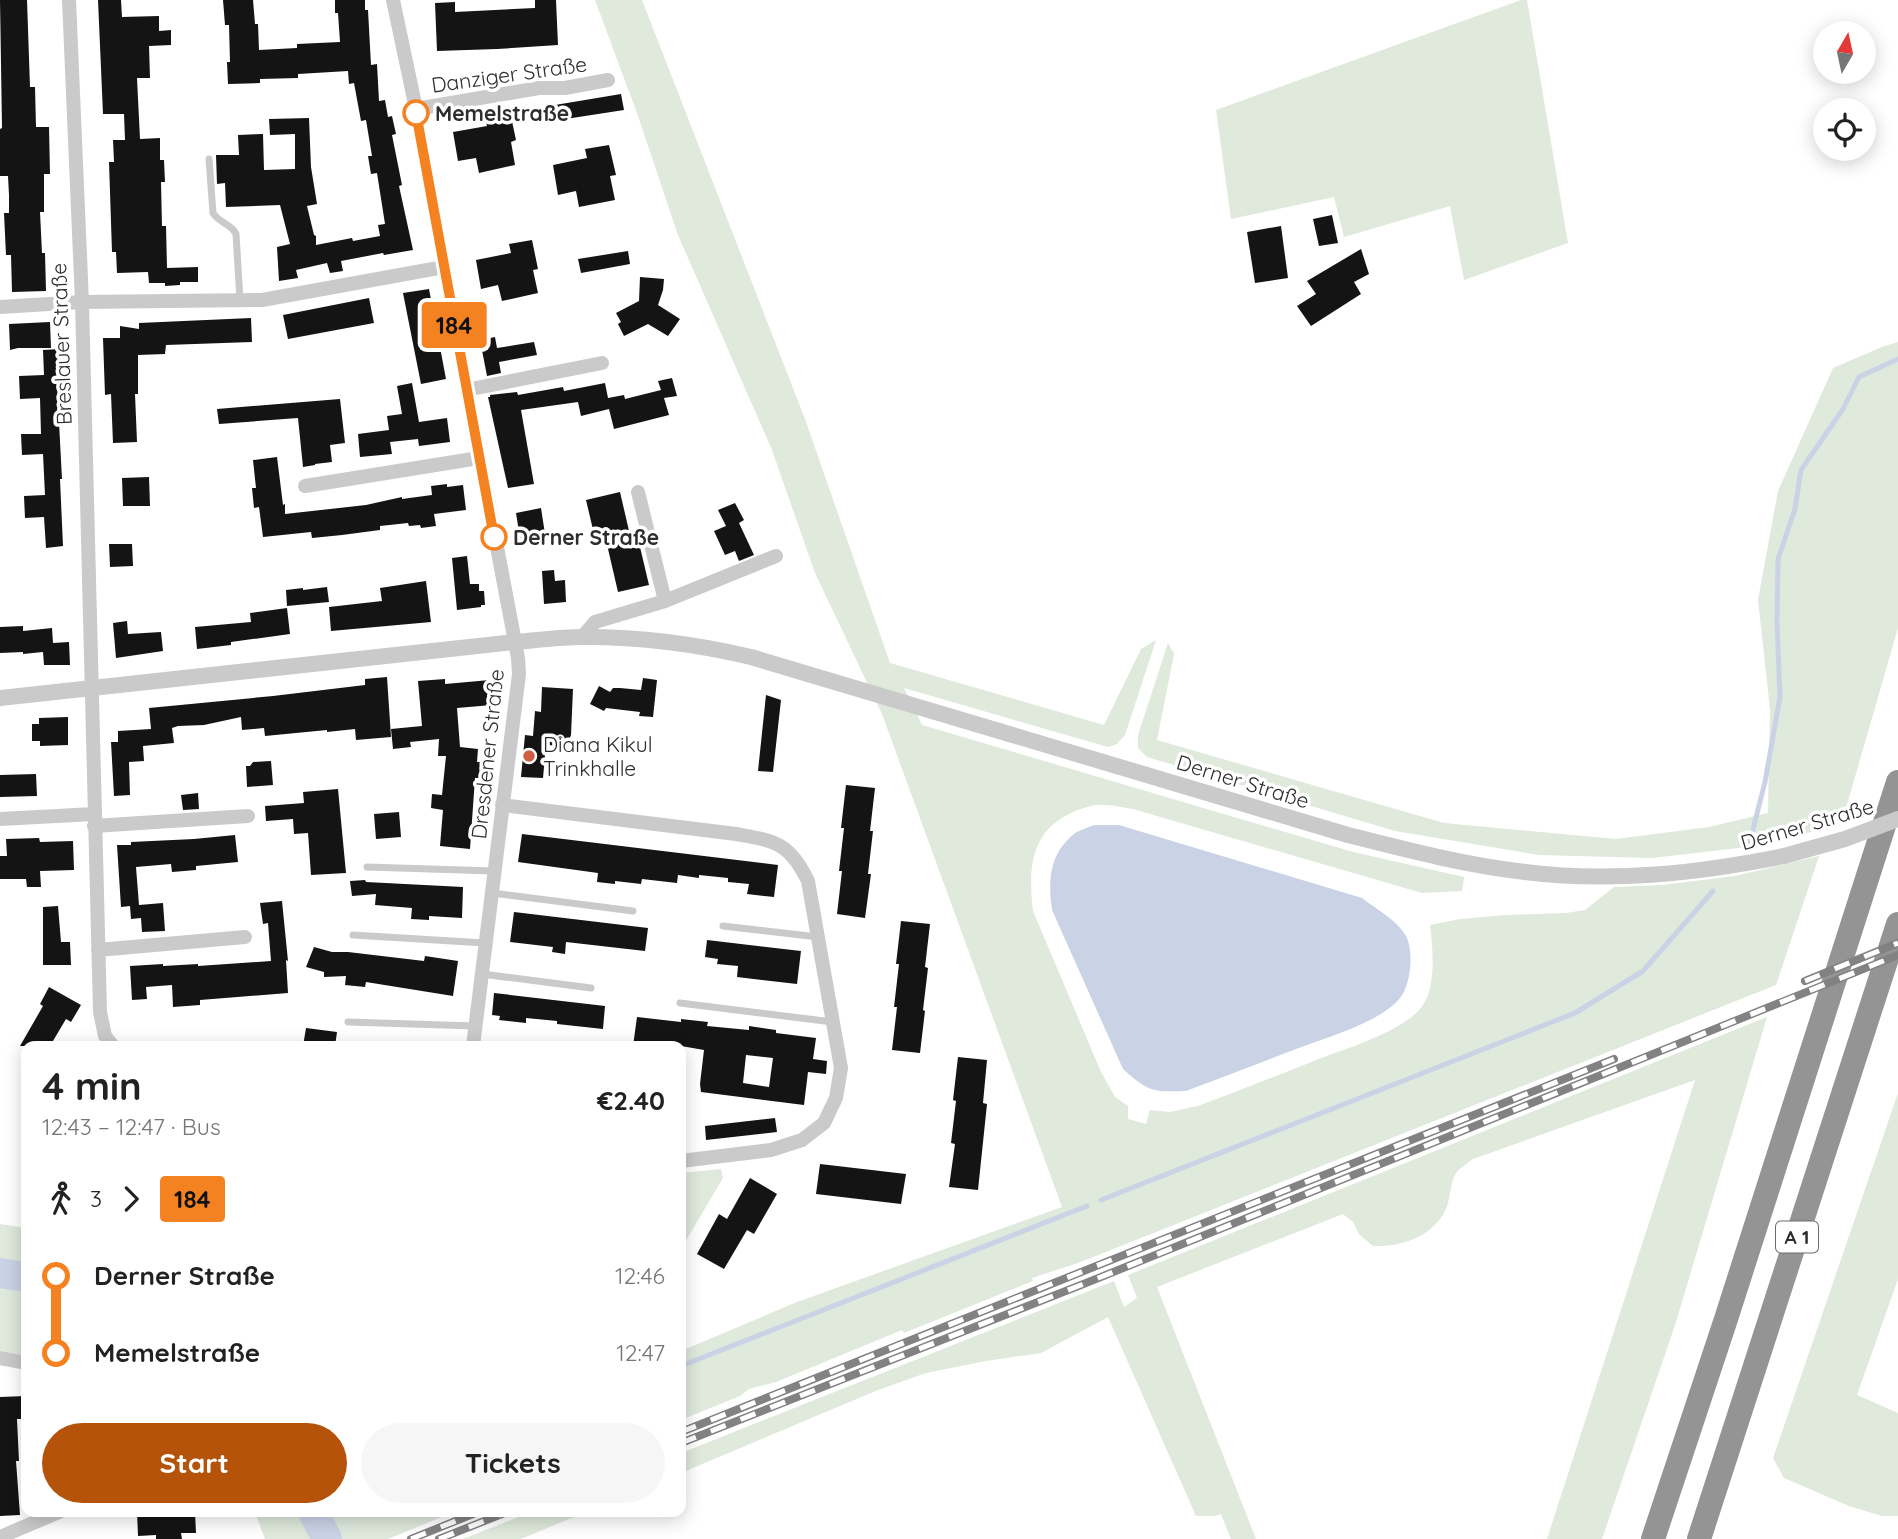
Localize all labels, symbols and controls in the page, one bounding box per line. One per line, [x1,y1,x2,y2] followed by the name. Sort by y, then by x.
[1813,21,1876,84] north arrow
[1813,21,1876,161] map controls
[429,50,589,98] street label: Danziger Straße
[1813,98,1876,161] button: locate
[403,100,429,126] marker: Memelstraße
[435,100,569,126] place label: Memelstraße
[45,263,77,425] street label: Breslauer Straße
[414,302,494,348] line badge: 184
[436,310,472,340] text: 184
[481,524,507,550] marker: Derner Straße
[513,524,659,550] place label: Derner Straße
[465,668,509,840] street label: Dresdener Straße
[543,731,653,781] place label: Diana Kikul Trinkhalle
[521,748,537,764] marker: Diana Kikul Trinkhalle
[1174,749,1312,813] street label: Derner Straße
[1738,793,1876,855] street label: Derner Straße
[42,1062,142,1110] text: 4 min
[597,1084,665,1117] text: €2.40
[42,1112,221,1141] text: 12:43 – 12:47 · Bus
[42,1180,80,1218] icon: walk
[112,1180,150,1218] icon: forward
[90,1184,102,1213] text: 3
[174,1184,211,1214] text: 184
[1776,1222,1818,1252] road number: A 1
[94,1259,275,1292] text: Derner Straße
[615,1261,665,1290] text: 12:46
[94,1336,260,1369] text: Memelstraße
[616,1338,665,1367] text: 12:47
[42,1423,347,1503] button: Start
[361,1423,665,1503] button: Tickets

